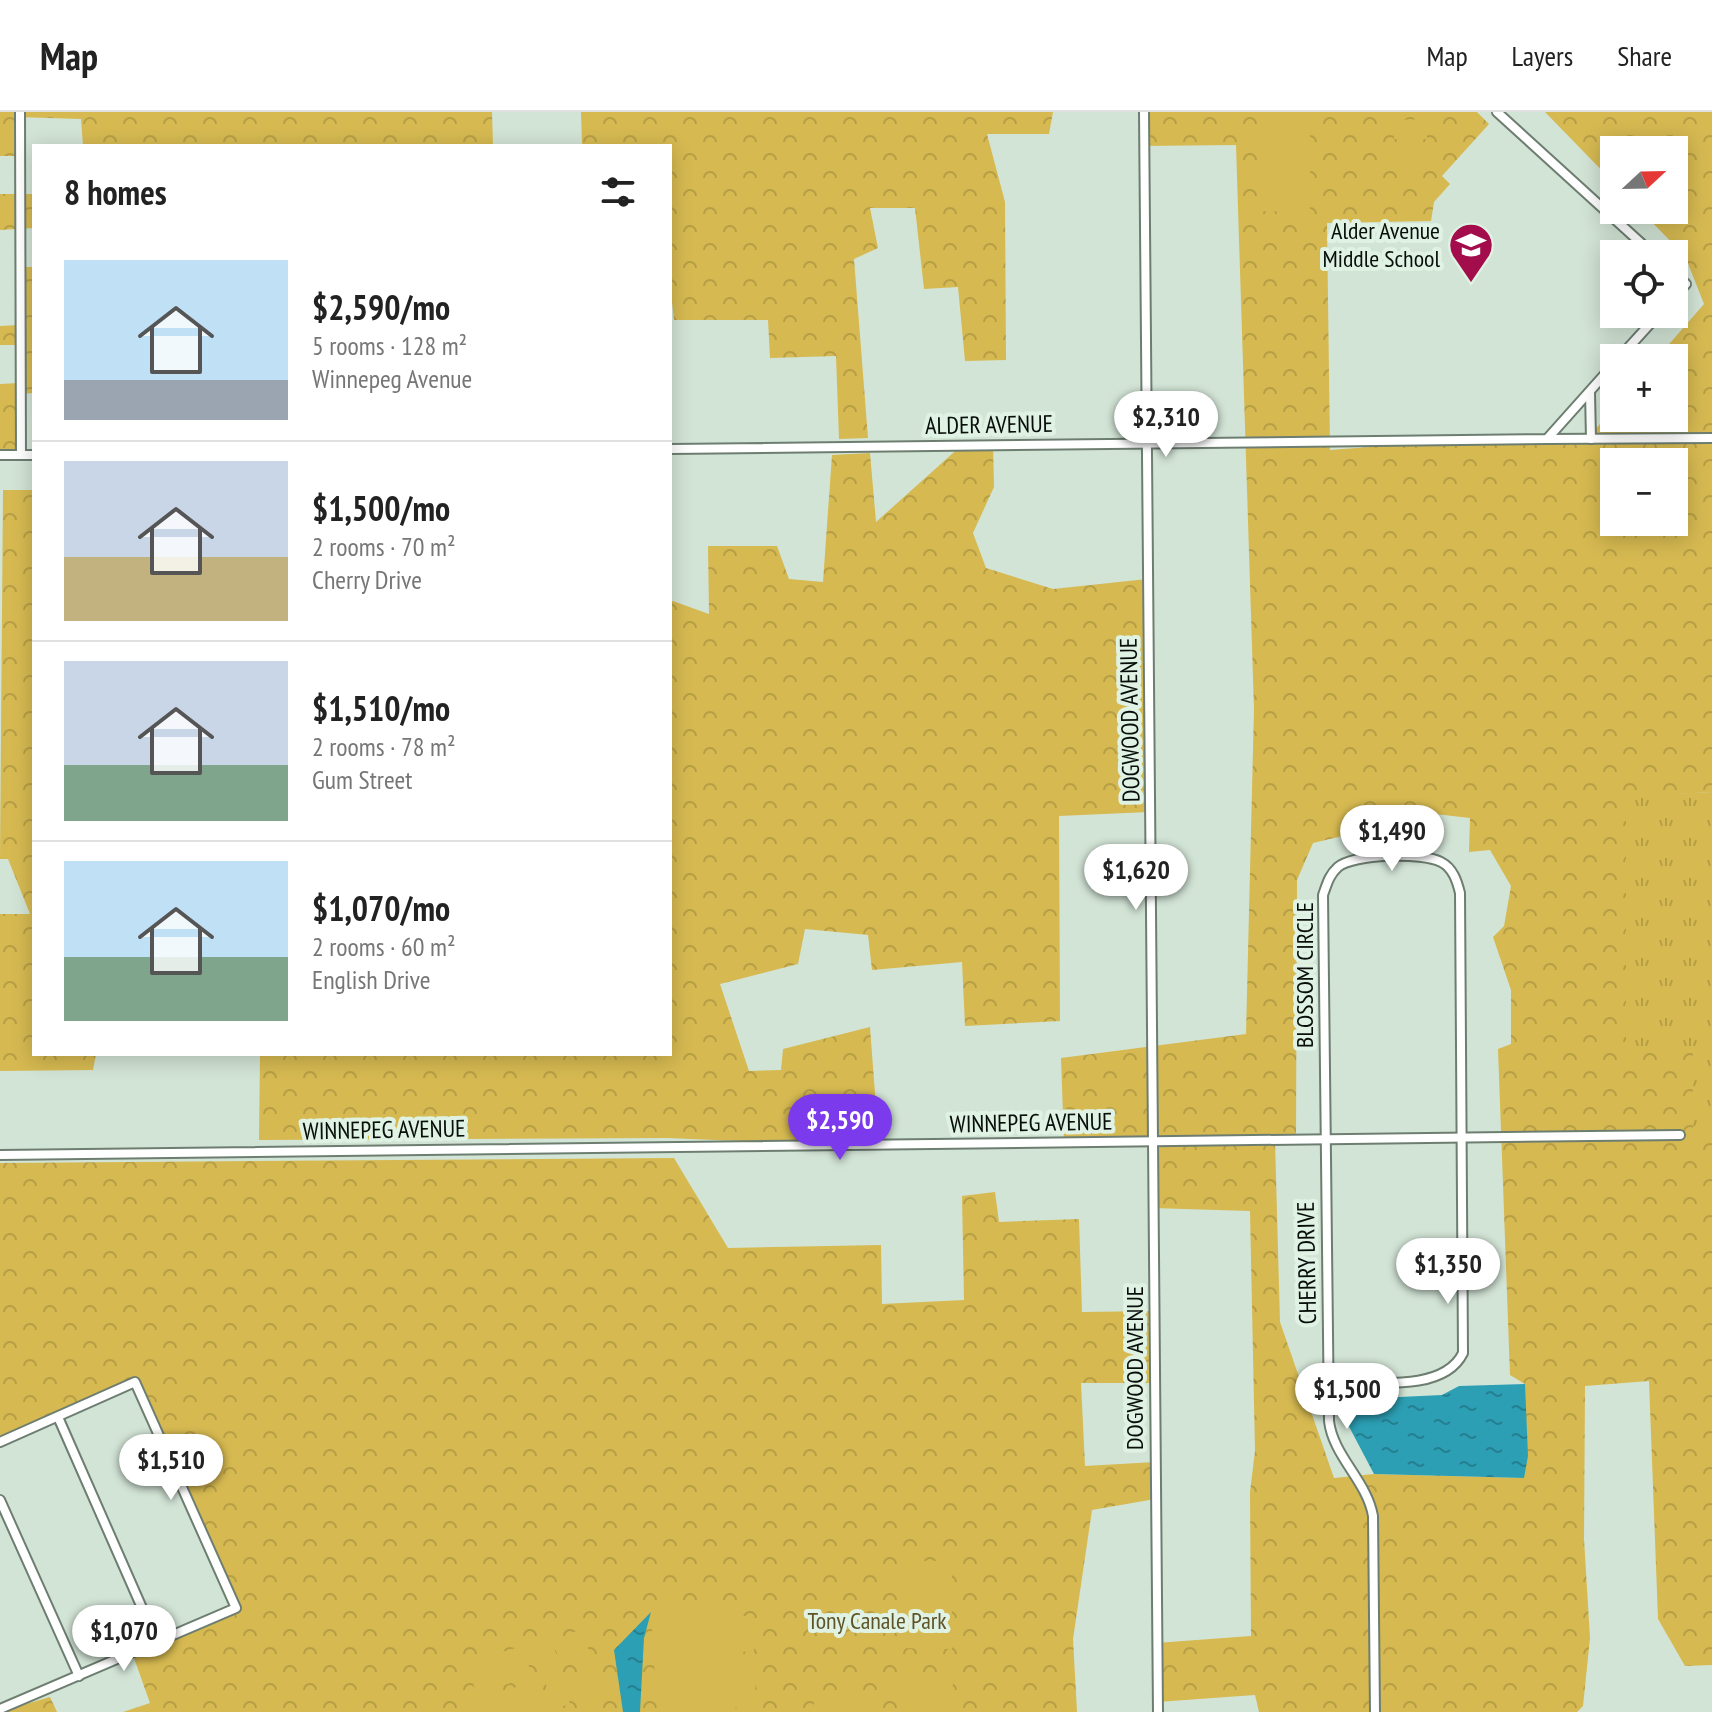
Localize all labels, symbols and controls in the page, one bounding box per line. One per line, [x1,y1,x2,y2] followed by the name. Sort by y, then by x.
[40,31,98,80] text: Map
[1426,37,1468,74] text: Map
[1512,37,1573,74] text: Layers
[1617,37,1672,74] text: Share
[1600,136,1688,224] north arrow
[1600,136,1688,536] map controls
[64,170,167,214] text: 8 homes
[596,170,640,214] icon: filters
[1322,215,1440,274] place label: Alder Avenue Middle School
[1447,221,1495,284] school or university icon: Alder Avenue Middle School
[1600,240,1688,328] button: locate
[312,285,450,329] text: $2,590/mo
[128,292,224,388] icon: home
[312,329,467,362] text: 5 rooms · 128 m²
[1600,344,1688,432] button: +
[312,362,472,395] text: Winnepeg Avenue
[1101,391,1231,459] pin: $2,310
[1132,400,1200,433] text: $2,310
[925,408,1053,441] street label: ALDER AVENUE
[1600,448,1688,536] button: −
[312,486,450,530] text: $1,500/mo
[128,493,224,589] icon: home
[312,530,456,563] text: 2 rooms · 70 m²
[312,563,422,596] text: Cherry Drive
[1113,638,1146,802] street label: DOGWOOD AVENUE
[312,686,450,730] text: $1,510/mo
[128,693,224,789] icon: home
[312,730,456,763] text: 2 rooms · 78 m²
[312,763,412,796] text: Gum Street
[1327,805,1457,873] pin: $1,490
[1358,814,1426,847] text: $1,490
[1071,844,1201,912] pin: $1,620
[1102,853,1170,886] text: $1,620
[312,886,450,930] text: $1,070/mo
[128,893,224,989] icon: home
[1289,902,1320,1048] street label: BLOSSOM CIRCLE
[312,930,456,963] text: 2 rooms · 60 m²
[312,963,430,996] text: English Drive
[775,1094,905,1162] pin: $2,590
[806,1103,874,1136] text: $2,590
[949,1106,1113,1139] street label: WINNEPEG AVENUE
[302,1113,466,1146] street label: WINNEPEG AVENUE
[1290,1201,1323,1325] street label: CHERRY DRIVE
[1383,1238,1513,1306] pin: $1,350
[1414,1247,1482,1280] text: $1,350
[1119,1286,1150,1450] street label: DOGWOOD AVENUE
[1282,1363,1412,1431] pin: $1,500
[1313,1372,1381,1405] text: $1,500
[106,1434,236,1502] pin: $1,510
[137,1443,205,1476] text: $1,510
[59,1605,189,1673] pin: $1,070
[807,1605,947,1636] park label: Tony Canale Park
[90,1614,158,1647] text: $1,070

